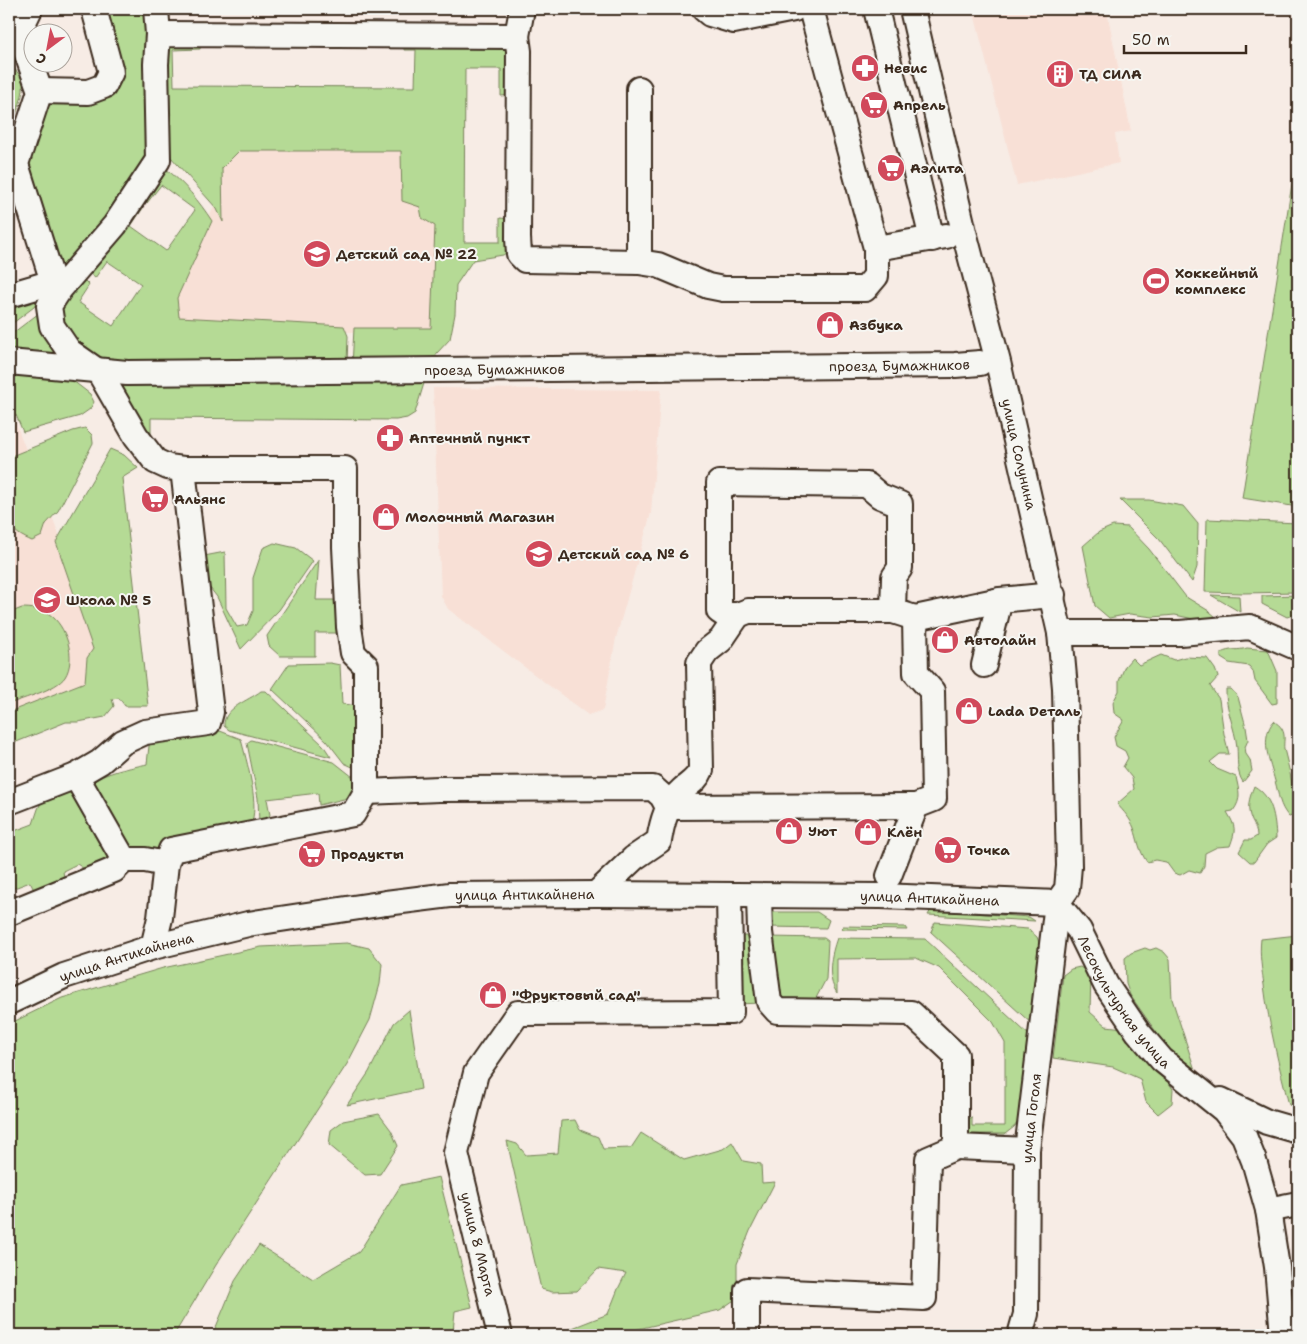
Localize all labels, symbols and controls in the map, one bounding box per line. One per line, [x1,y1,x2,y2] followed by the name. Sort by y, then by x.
[22,22,72,72] north arrow
[1124,22,1247,54] scale bar
[1132,30,1170,50] text: 50 m
[33,49,50,69] text: С
[850,53,880,83] pharmacy icon: Невис
[884,59,927,77] place label: Невис
[1045,59,1075,89] building icon: ТД СИЛА
[1079,65,1142,83] place label: ТД СИЛА
[859,90,889,120] supermarket icon: Апрель
[893,96,946,114] place label: Апрель
[876,153,906,183] supermarket icon: Аэлита
[910,159,964,177] place label: Аэлита
[302,239,332,269] school or university icon: Детский сад № 22
[336,245,477,263] place label: Детский сад № 22
[1175,264,1259,298] place label: Хоккейный комплекс
[1141,266,1171,296] sports icon: Хоккейный комплекс
[815,310,845,340] shop icon: Азбука
[849,316,903,334] place label: Азбука
[829,355,971,375] street label: проезд Бумажников
[424,360,565,379] street label: проезд Бумажников
[998,397,1041,512] street label: улица Солунина
[375,423,405,453] pharmacy icon: Аптечный пункт
[409,429,531,447] place label: Аптечный пункт
[140,484,170,514] supermarket icon: Альянс
[174,490,226,508] place label: Альянс
[371,502,401,532] shop icon: Молочный Магазин
[405,508,555,526] place label: Молочный Магазин
[524,539,554,569] school or university icon: Детский сад № 6
[558,545,689,563] place label: Детский сад № 6
[32,585,62,615] school or university icon: Школа № 5
[66,591,151,609] place label: Школа № 5
[930,625,960,655] shop icon: Автолайн
[964,631,1036,649] place label: Автолайн
[954,696,984,726] shop icon: Lada Dеталь
[988,702,1081,720] place label: Lada Dеталь
[774,816,804,846] shop icon: Уют
[853,817,883,847] shop icon: Клён
[808,822,838,840] place label: Уют
[887,823,922,841] place label: Клён
[933,835,963,865] supermarket icon: Точка
[297,839,327,869] supermarket icon: Продукты
[967,841,1010,859] place label: Точка
[331,845,404,863] place label: Продукты
[455,885,595,904] street label: улица Антикайнена
[860,887,1000,910] street label: улица Антикайнена
[56,928,196,986] street label: улица Антикайнена
[1074,932,1174,1072] street label: Лесокультурная улица
[478,980,508,1010] shop icon: "Фруктовый сад"
[512,986,641,1004] place label: "Фруктовый сад"
[1018,1072,1045,1163] street label: улица Гоголя
[456,1190,500,1298] street label: улица 8 Марта

